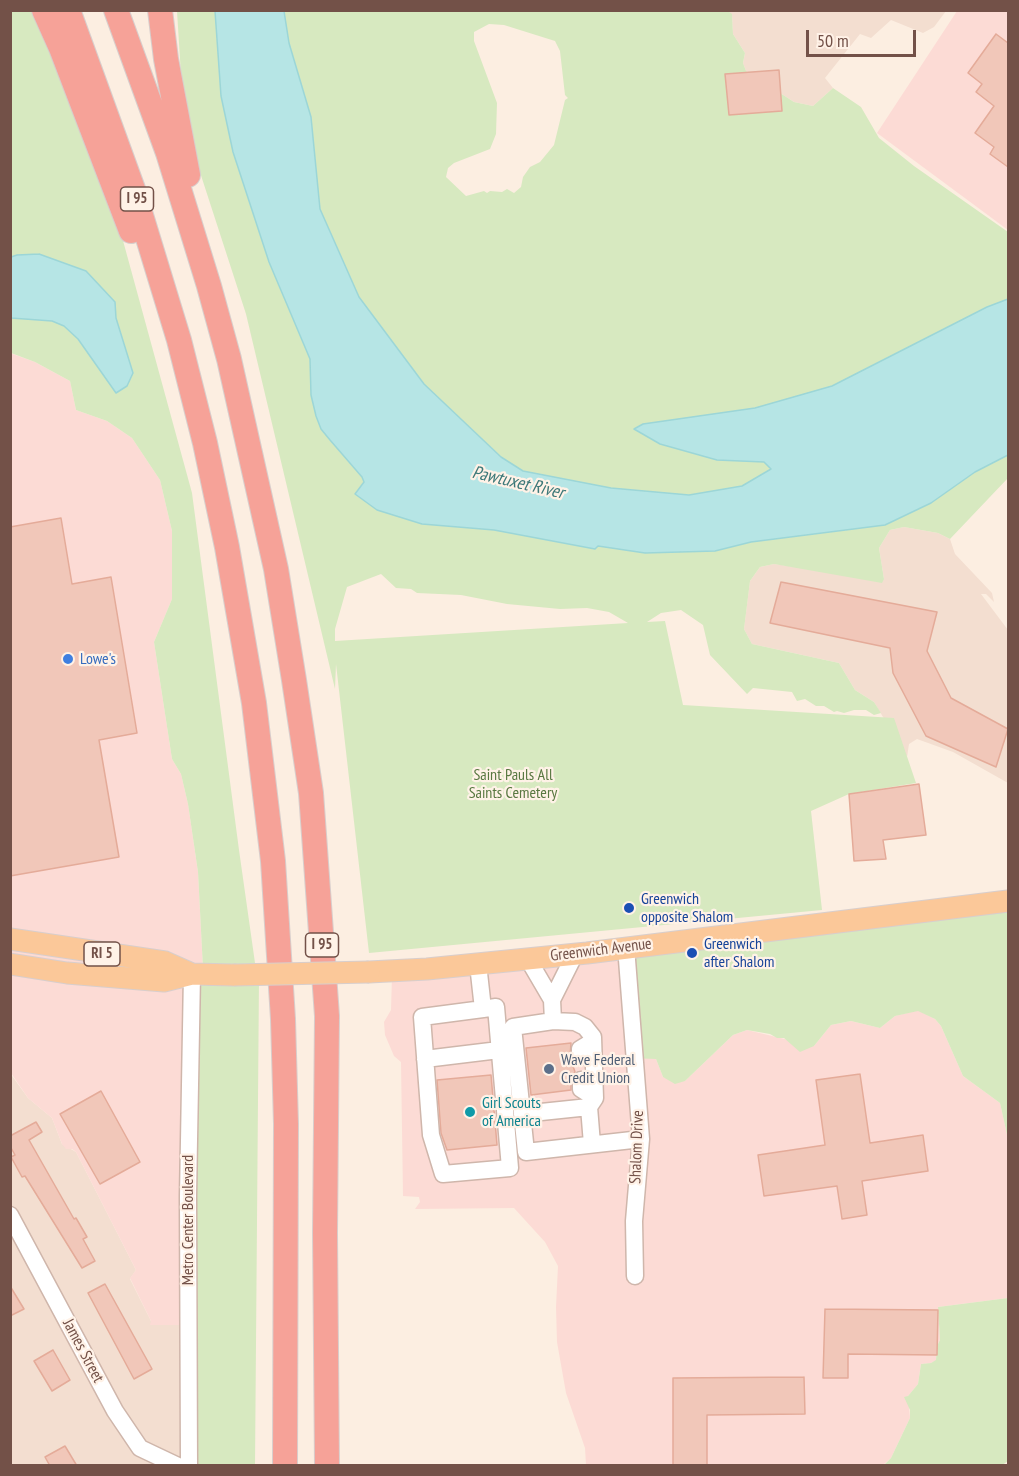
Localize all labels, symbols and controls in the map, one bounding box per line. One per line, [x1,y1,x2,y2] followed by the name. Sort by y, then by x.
[809,18,918,56] scale bar
[817,29,849,52] text: 50 m
[120,187,154,211] road number: I 95
[470,462,566,504] water label: Pawtuxet River
[80,649,116,669] place label: Lowe's
[61,652,75,666] marker: Lowe's
[469,765,557,803] park label: Saint Pauls All Saints Cemetery
[641,889,733,927] place label: Greenwich opposite Shalom
[622,901,636,915] marker: Greenwich opposite Shalom
[306,933,338,957] road number: I 95
[549,934,653,966] street label: Greenwich Avenue
[704,934,774,972] place label: Greenwich after Shalom
[84,942,120,966] road number: RI 5
[685,946,699,960] marker: Greenwich after Shalom
[561,1050,635,1088] place label: Wave Federal Credit Union
[542,1062,556,1076] marker: Wave Federal Credit Union
[482,1093,541,1131] place label: Girl Scouts of America
[463,1105,477,1119] marker: Girl Scouts of America
[626,1110,648,1184] street label: Shalom Drive
[178,1155,198,1285] street label: Metro Center Boulevard
[58,1316,108,1386] street label: James Street

